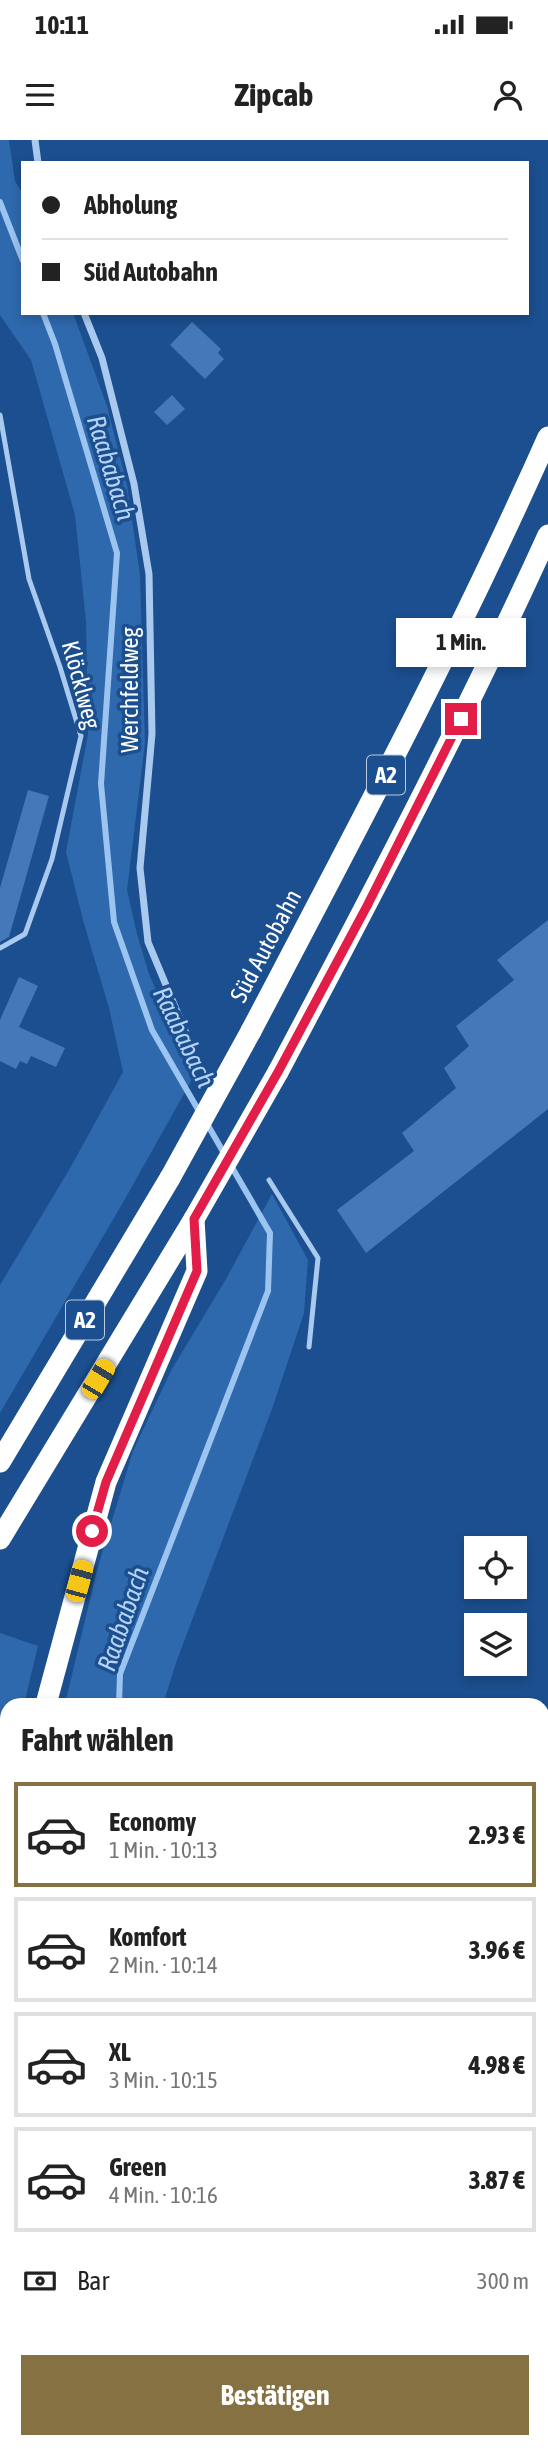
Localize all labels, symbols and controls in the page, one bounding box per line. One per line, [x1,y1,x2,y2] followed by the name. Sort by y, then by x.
[35,10,89,40] text: 10:11
[21,76,59,114] icon: menu
[235,76,313,113] text: Zipcab
[489,76,527,114] icon: person
[84,190,177,220] text: Abholung
[84,257,218,287] text: Süd Autobahn
[81,412,141,525] water label: Raababach
[396,617,526,666] callout: 1 Min.
[116,627,143,753] street label: Werchfeldweg
[436,629,486,655] text: 1 Min.
[57,638,106,732] street label: Klöcklweg
[445,703,477,735] route end
[367,755,405,794] road number: A2
[225,885,306,1007] street label: Süd Autobahn
[147,982,221,1093] water label: Raababach
[66,1301,104,1340] road number: A2
[79,1356,118,1402] car
[76,1515,108,1547] route start
[464,1536,527,1676] map controls
[464,1536,527,1599] button: locate
[64,1558,95,1604] car
[91,1563,155,1675] water label: Raababach
[464,1613,527,1676] button: layers
[21,1721,174,1758] text: Fahrt wählen
[25,1803,88,1866] icon: car
[109,1807,196,1837] text: Economy
[468,1820,525,1850] text: 2.93 €
[109,1837,218,1863] text: 1 Min. · 10:13
[25,1918,88,1981] icon: car
[109,1922,186,1952] text: Komfort
[468,1935,525,1965] text: 3.96 €
[109,1952,218,1978] text: 2 Min. · 10:14
[25,2033,88,2096] icon: car
[109,2037,131,2067] text: XL
[468,2050,525,2080] text: 4.98 €
[109,2067,218,2093] text: 3 Min. · 10:15
[25,2148,88,2211] icon: car
[109,2152,167,2182] text: Green
[468,2165,525,2195] text: 3.87 €
[109,2182,218,2208] text: 4 Min. · 10:16
[21,2262,59,2300] icon: cash
[77,2266,109,2296] text: Bar
[477,2268,529,2294] text: 300 m
[21,2355,529,2435] button: Bestätigen

